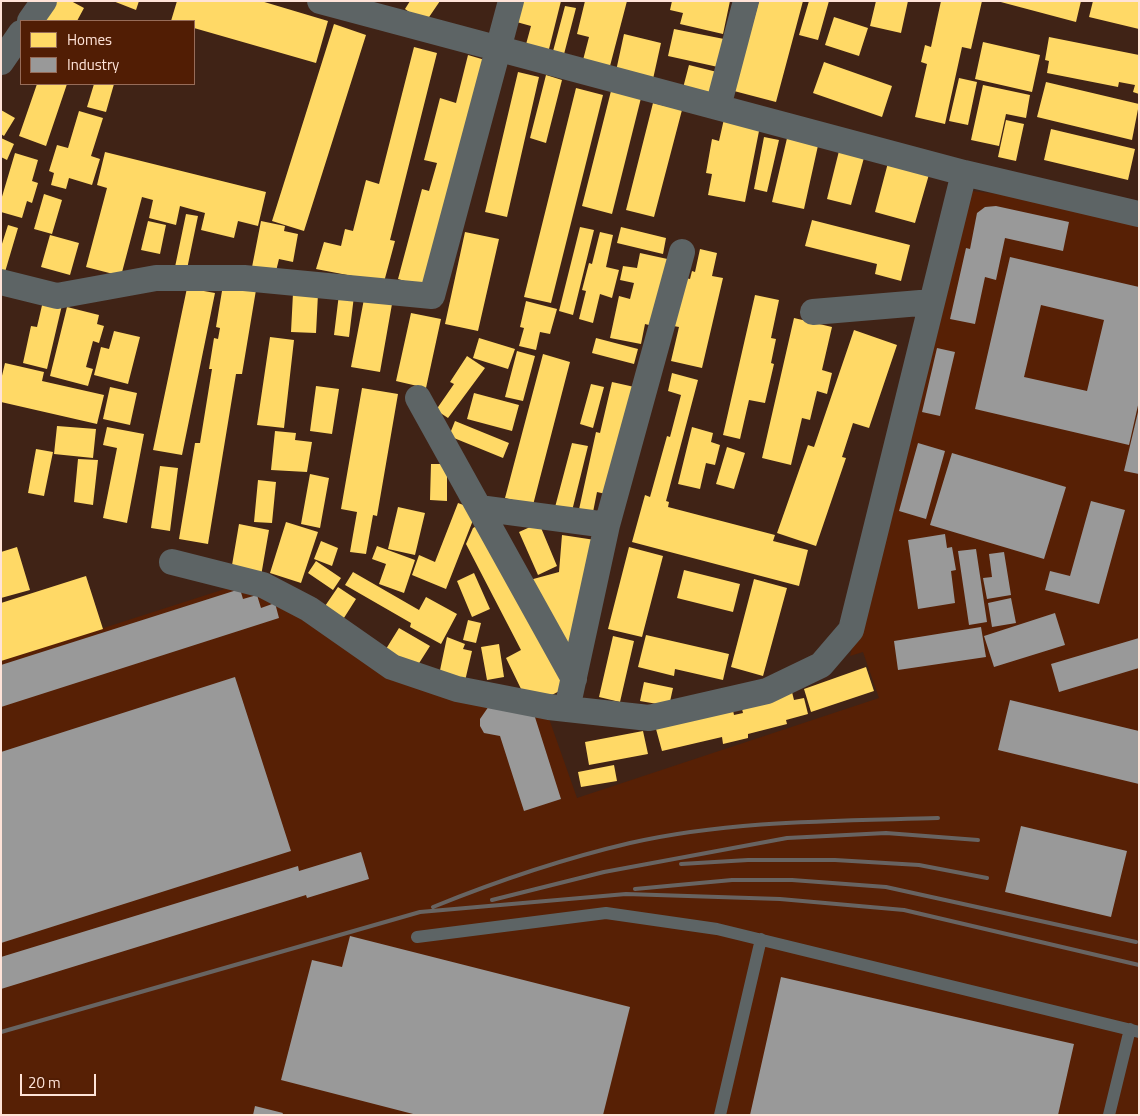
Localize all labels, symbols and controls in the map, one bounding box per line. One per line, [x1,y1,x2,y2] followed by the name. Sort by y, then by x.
[20,20,195,85] legend
[67,28,112,51] text: Homes
[67,53,119,76] text: Industry
[22,1064,99,1096] scale bar
[28,1071,61,1094] text: 20 m

